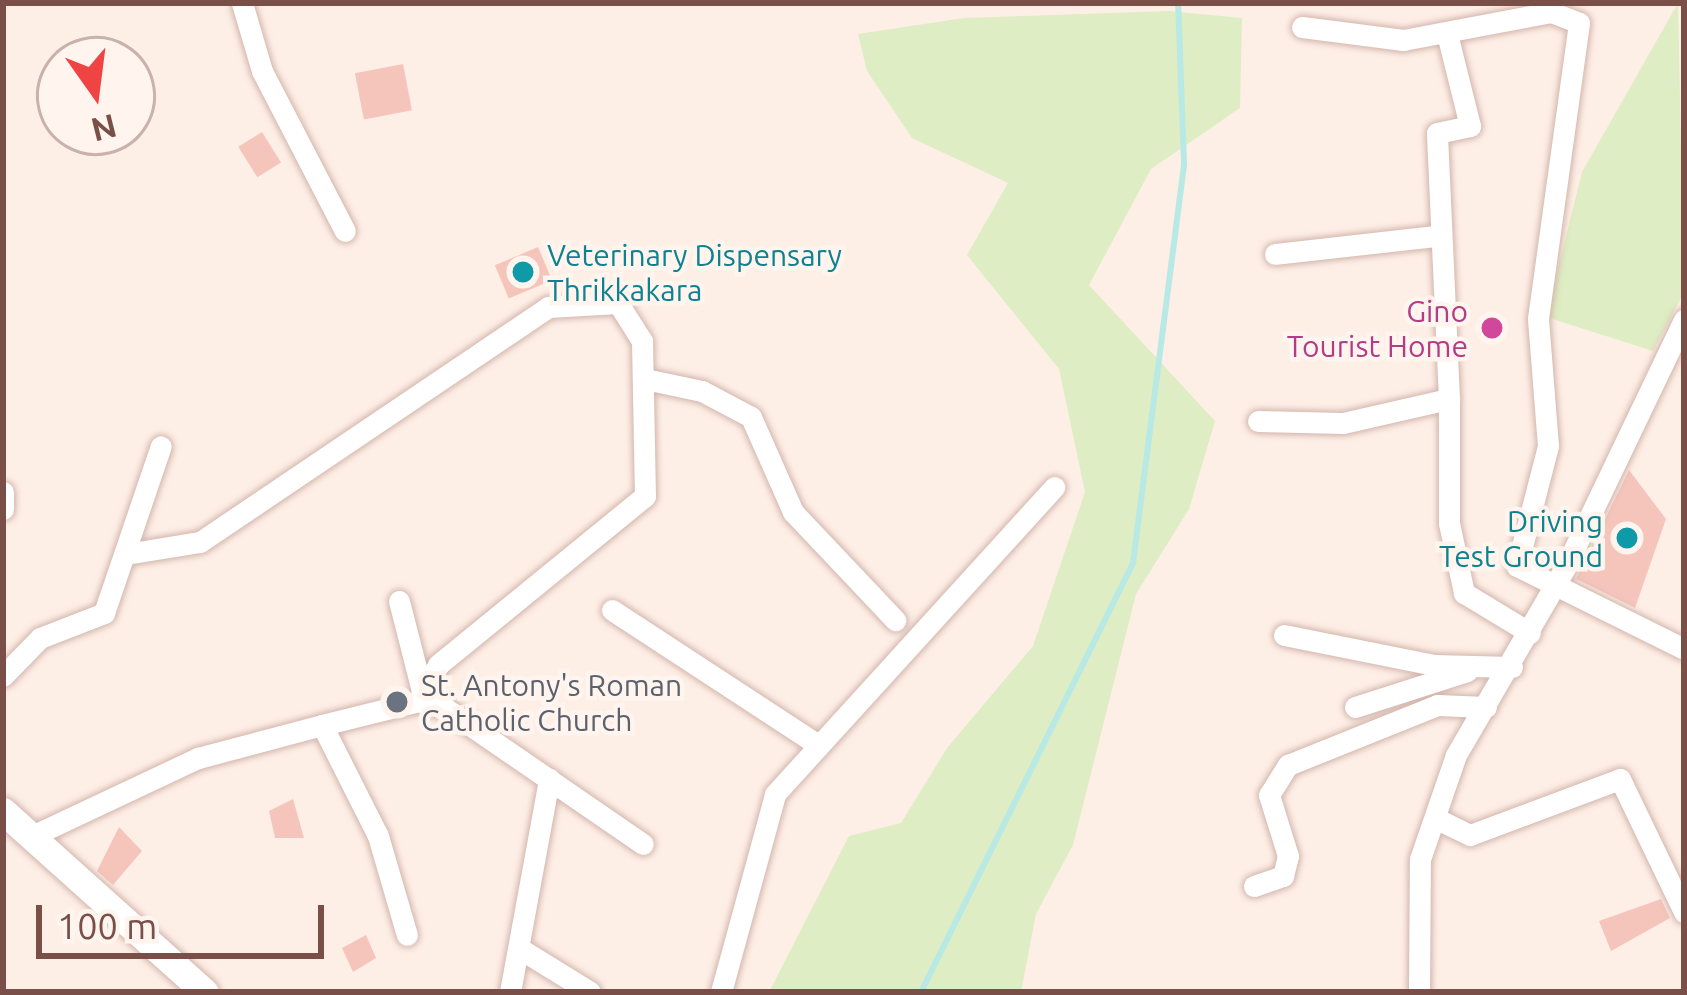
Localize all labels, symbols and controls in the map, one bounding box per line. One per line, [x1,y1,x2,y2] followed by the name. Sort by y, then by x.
[36,36,156,156] north arrow
[88,108,121,149] text: N
[547,237,842,308] place label: Veterinary Dispensary Thrikkakara
[510,259,536,285] marker: Veterinary Dispensary Thrikkakara
[1287,293,1468,364] place label: Gino Tourist Home
[1479,315,1505,341] marker: Gino Tourist Home
[1439,503,1603,574] place label: Driving Test Ground
[1614,525,1640,551] marker: Driving Test Ground
[421,667,682,738] place label: St. Antony's Roman Catholic Church
[384,689,410,715] marker: St. Antony's Roman Catholic Church
[42,881,330,955] scale bar
[57,905,157,946] text: 100 m

